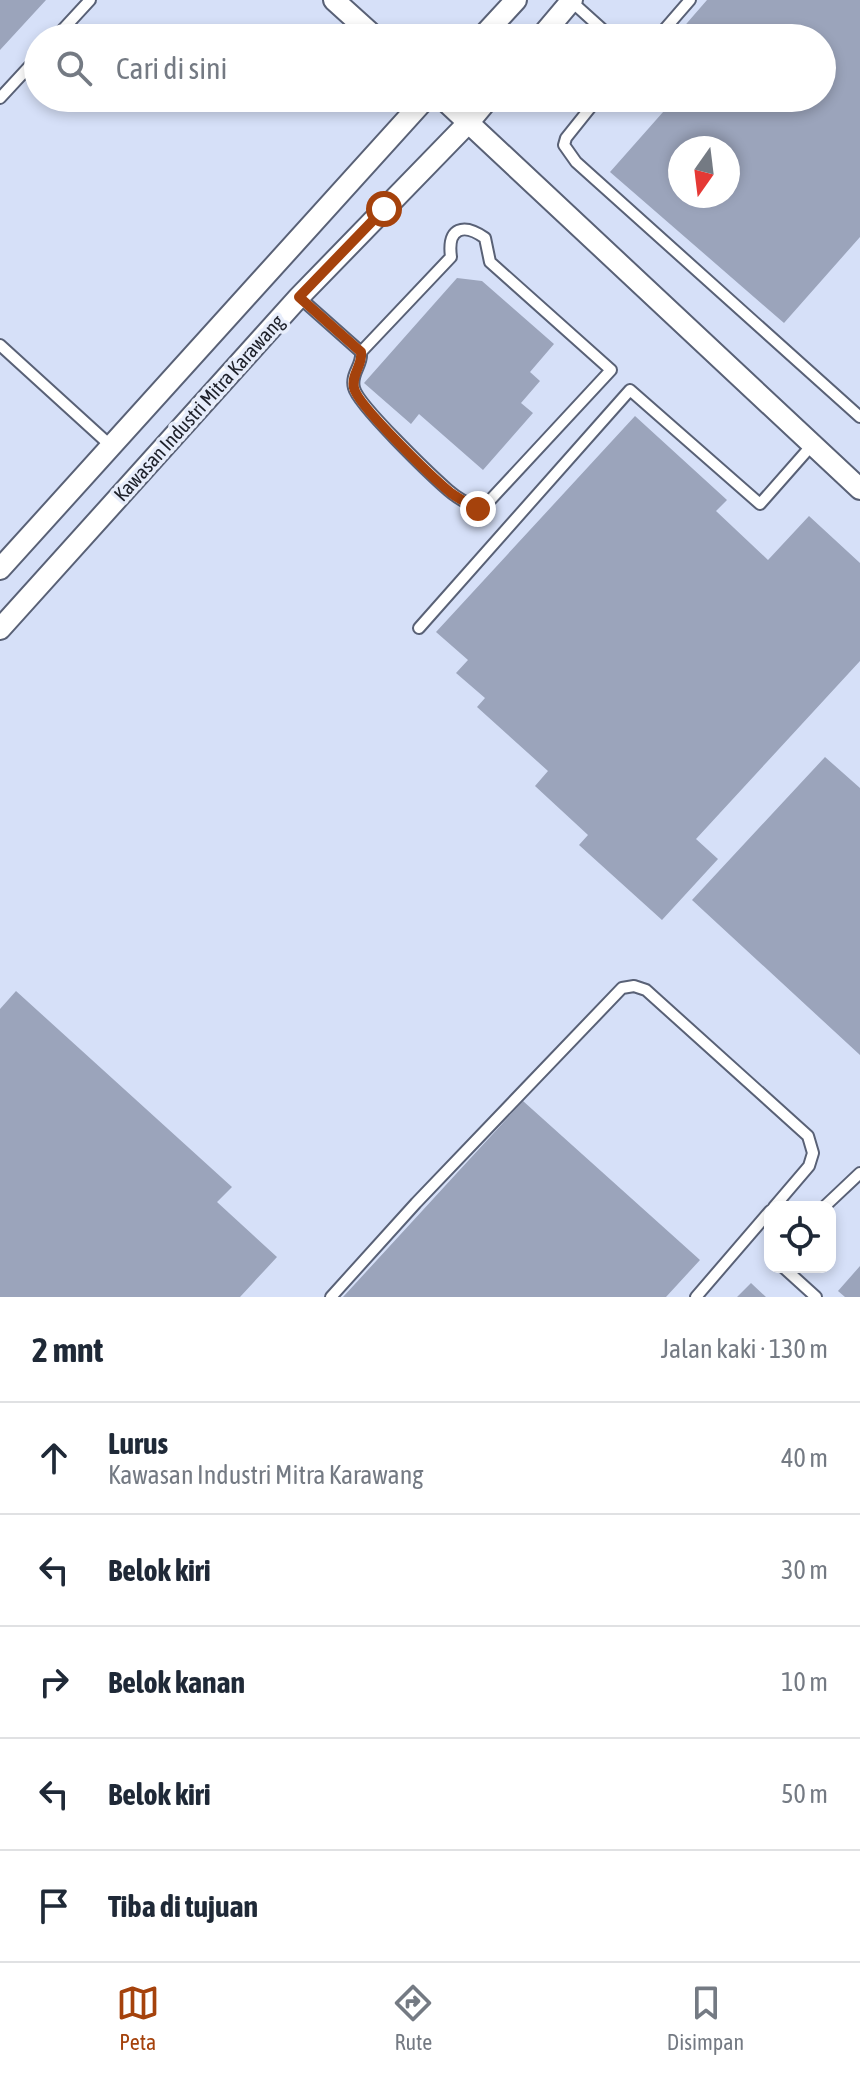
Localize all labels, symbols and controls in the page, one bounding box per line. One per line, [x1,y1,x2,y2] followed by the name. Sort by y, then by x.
[24,24,836,112] search box
[52,46,96,90] icon: search
[116,51,227,85] text: Cari di sini
[668,136,740,208] north arrow
[366,191,402,227] route start
[109,310,289,506] street label: Kawasan Industri Mitra Karawang
[460,491,496,527] route end
[764,1201,836,1273] map controls
[764,1201,836,1273] button: locate
[32,1330,103,1369] text: 2 mnt
[661,1334,828,1364] text: Jalan kaki · 130 m
[108,1426,168,1460] text: Lurus
[32,1436,76,1480] icon: ahead
[781,1443,828,1473] text: 40 m
[108,1460,423,1490] text: Kawasan Industri Mitra Karawang
[32,1548,76,1592] icon: left
[108,1553,211,1587] text: Belok kiri
[781,1555,828,1585] text: 30 m
[32,1660,76,1704] icon: right
[108,1665,245,1699] text: Belok kanan
[781,1667,828,1697] text: 10 m
[32,1772,76,1816] icon: left
[108,1777,211,1811] text: Belok kiri
[781,1779,828,1809] text: 50 m
[32,1884,76,1928] icon: arrive
[108,1889,258,1923] text: Tiba di tujuan
[116,1981,160,2055] tab: Peta
[391,1981,435,2055] tab: Rute
[667,1981,744,2055] tab: Disimpan

